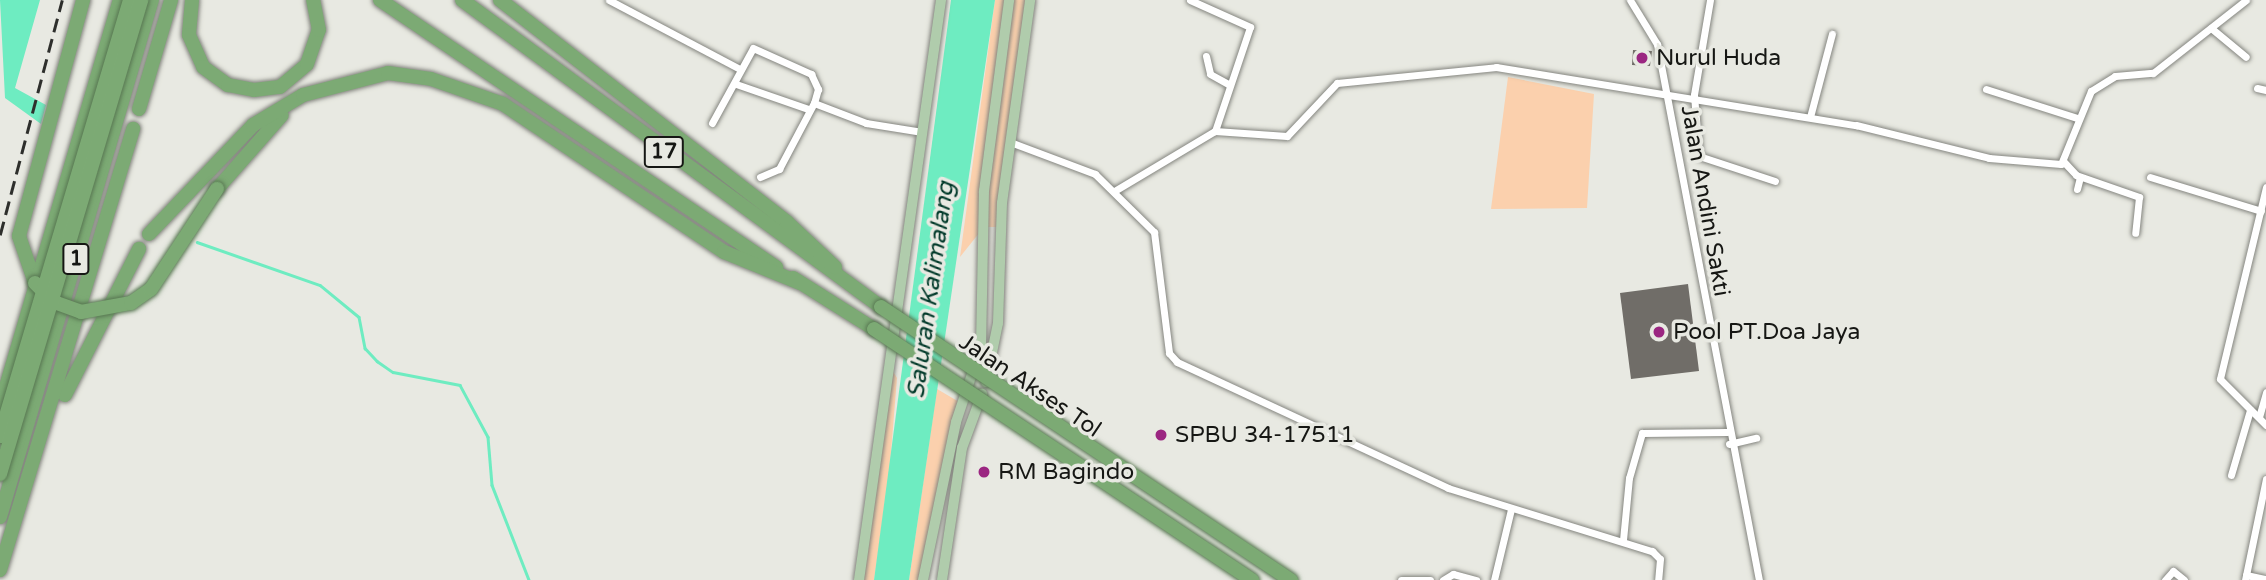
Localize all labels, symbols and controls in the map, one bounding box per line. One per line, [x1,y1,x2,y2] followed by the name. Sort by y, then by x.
[1656,44,1781,72] place label: Nurul Huda
[1634,50,1650,66] marker: Nurul Huda
[1675,103,1735,299] street label: Jalan Andini Sakti
[643,134,685,170] road number: 17
[902,180,960,400] water label: Saluran Kalimalang
[62,242,90,276] road number: 1
[1673,318,1860,346] place label: Pool PT.Doa Jaya
[1651,324,1667,340] marker: Pool PT.Doa Jaya
[954,328,1106,444] street label: Jalan Akses Tol
[1175,421,1355,449] place label: SPBU 34-17511
[1153,427,1169,443] marker: SPBU 34-17511
[998,458,1134,486] place label: RM Bagindo
[976,464,992,480] marker: RM Bagindo

